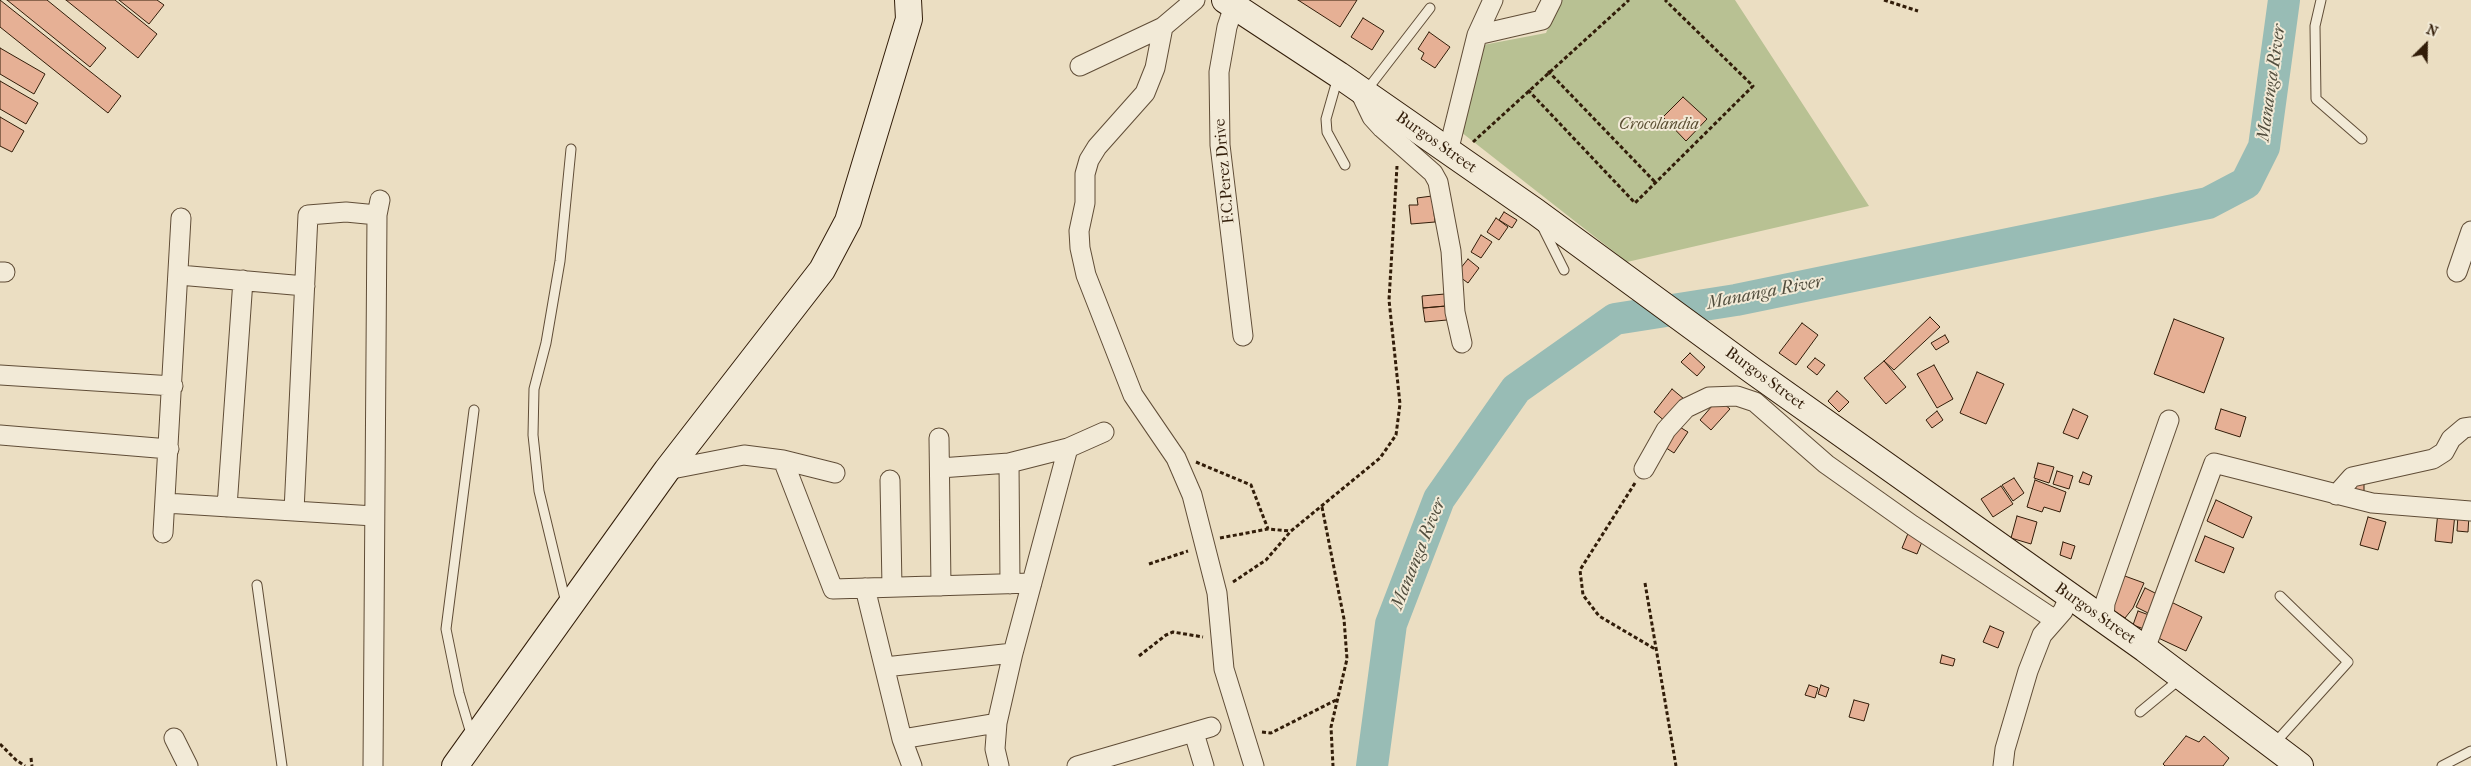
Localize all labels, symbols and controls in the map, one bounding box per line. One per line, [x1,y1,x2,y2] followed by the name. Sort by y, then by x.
[2401,20,2451,70] north arrow
[2424,21,2440,41] text: N
[2253,23,2291,143] water label: Mananga River
[1392,108,1480,178] street label: Burgos Street
[1619,115,1699,135] park label: Crocolandia
[1211,118,1239,224] street label: F.C.Perez Drive
[1705,271,1825,315] water label: Mananga River
[1721,343,1809,415] street label: Burgos Street
[1387,495,1451,613] water label: Mananga River
[2051,579,2139,649] street label: Burgos Street

